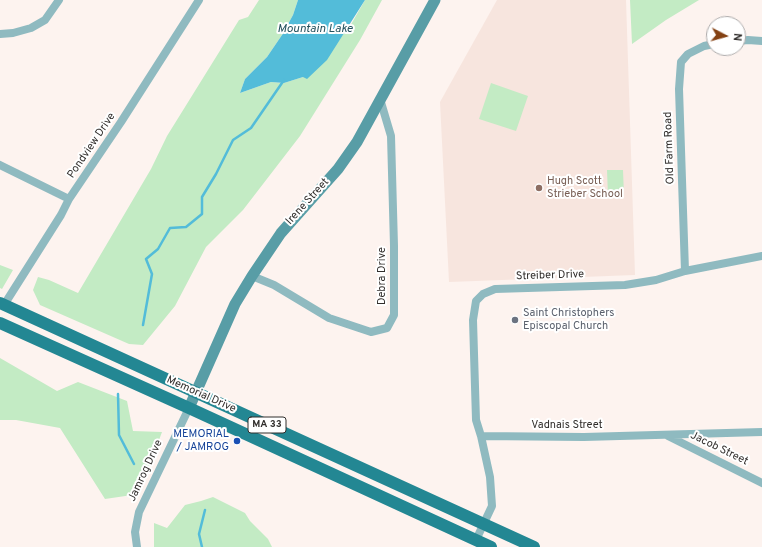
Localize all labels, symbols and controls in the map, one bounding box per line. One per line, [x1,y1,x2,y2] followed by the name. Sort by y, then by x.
[706,16,746,56] north arrow
[277,23,353,37] water label: Mountain Lake
[730,32,744,42] text: N
[65,111,119,181] street label: Pondview Drive
[662,112,678,184] street label: Old Farm Road
[547,175,623,201] place label: Hugh Scott Strieber School
[284,176,332,228] street label: Irene Street
[534,183,544,193] marker: Hugh Scott Strieber School
[376,247,390,305] street label: Debra Drive
[516,268,584,284] street label: Streiber Drive
[523,307,615,333] place label: Saint Christophers Episcopal Church
[510,315,520,325] marker: Saint Christophers Episcopal Church
[164,374,238,416] street label: Memorial Drive
[248,417,286,433] road number: MA 33
[531,419,603,433] street label: Vadnais Street
[173,428,229,454] place label: MEMORIAL / JAMROG
[688,429,750,469] street label: Jacob Street
[232,436,242,446] marker: MEMORIAL / JAMROG
[126,438,166,504] street label: Jamrog Drive

